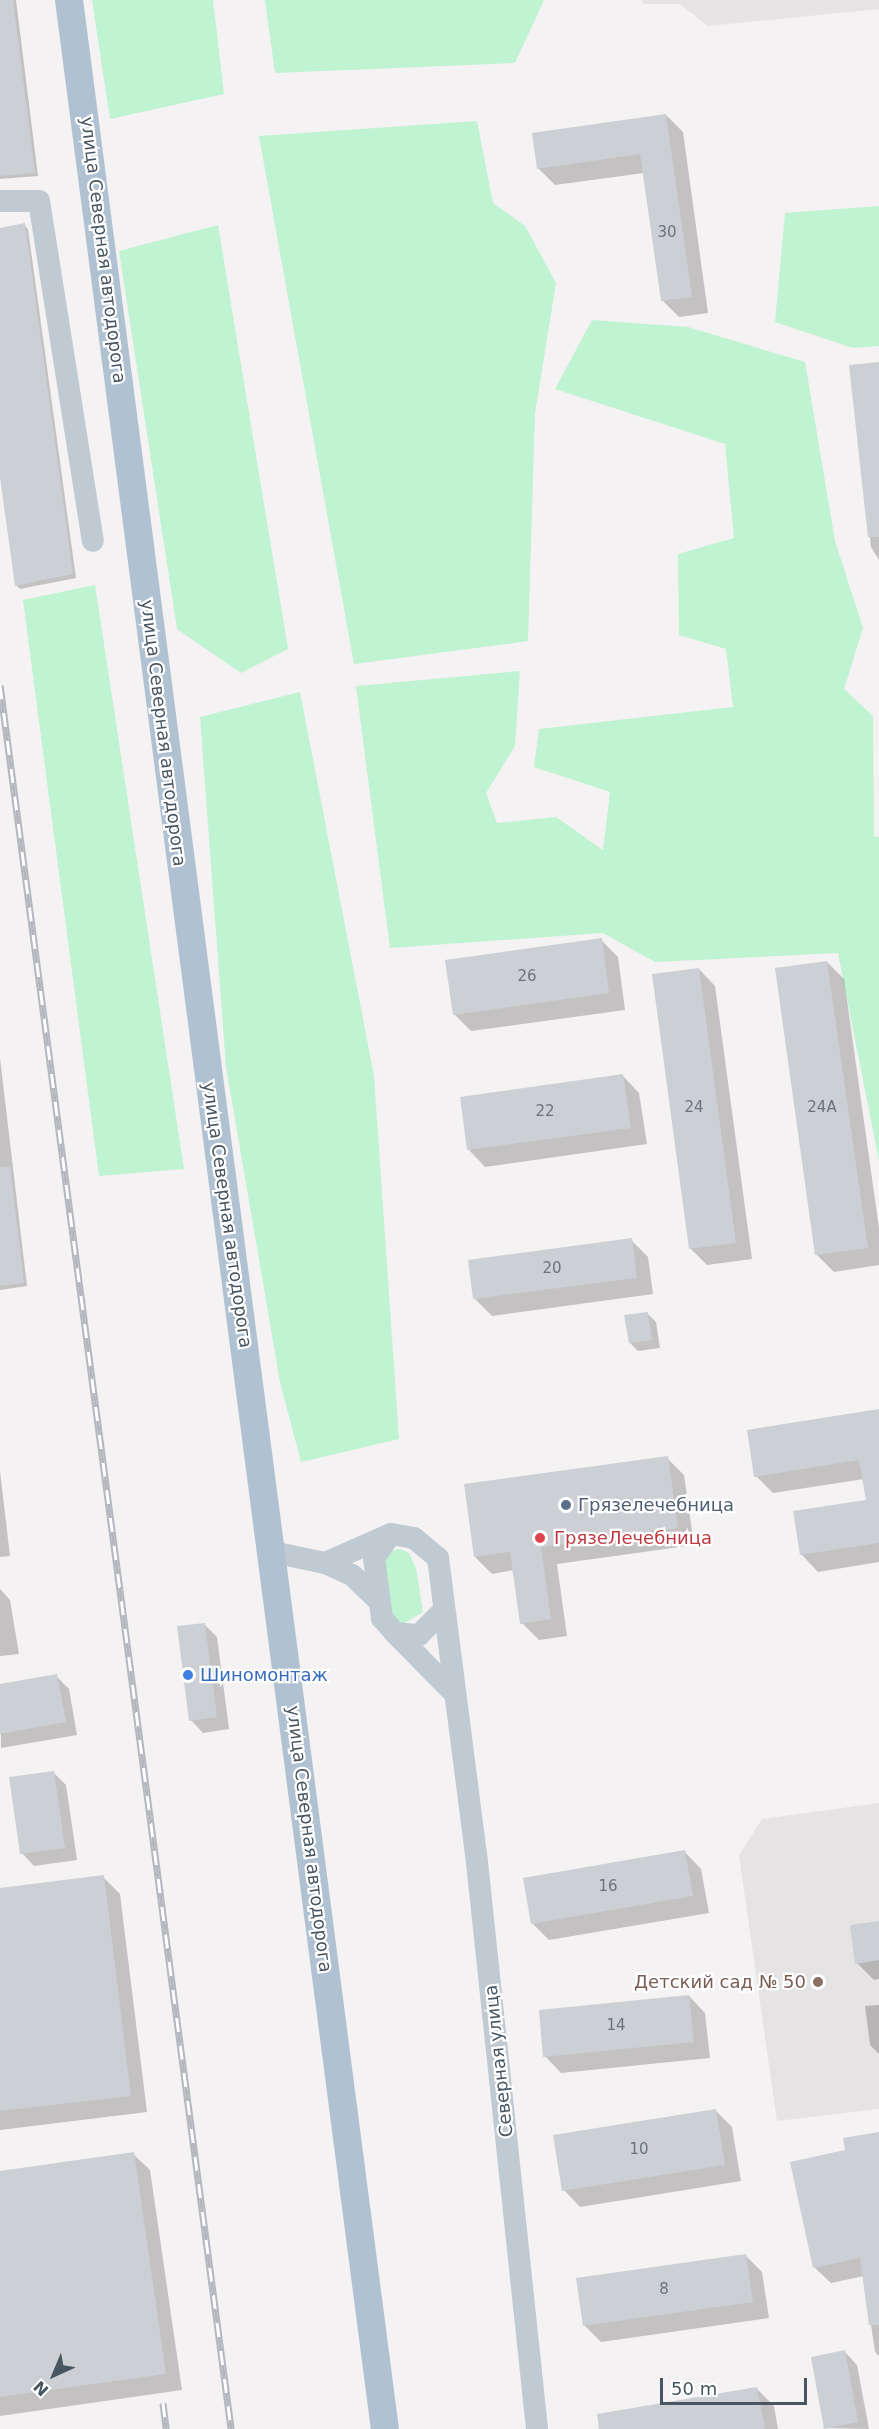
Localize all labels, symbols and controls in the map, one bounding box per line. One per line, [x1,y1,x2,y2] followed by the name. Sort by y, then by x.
[76,115,130,385] street label: улица Северная автодорога
[657,224,677,242] house number: 30
[136,598,190,868] street label: улица Северная автодорога
[517,968,537,986] house number: 26
[198,1081,256,1349] street label: улица Северная автодорога
[684,1099,704,1117] house number: 24
[807,1099,837,1117] house number: 24А
[535,1103,555,1121] house number: 22
[542,1260,562,1278] house number: 20
[578,1494,734,1516] place label: Грязелечебница
[559,1498,573,1512] marker: Грязелечебница
[554,1527,712,1549] place label: ГрязеЛечебница
[531,1529,549,1547] marker: ГрязеЛечебница
[200,1664,328,1686] place label: Шиномонтаж
[181,1668,195,1682] marker: Шиномонтаж
[282,1704,336,1974] street label: улица Северная автодорога
[598,1878,618,1896] house number: 16
[634,1971,806,1993] place label: Детский сад № 50
[811,1975,825,1989] marker: Детский сад № 50
[480,1984,518,2138] street label: Северная улица
[606,2017,626,2035] house number: 14
[629,2141,649,2159] house number: 10
[659,2281,669,2299] house number: 8
[24,2345,84,2405] north arrow
[663,2366,810,2404] scale bar
[30,2377,53,2400] text: N
[671,2378,717,2399] text: 50 m

